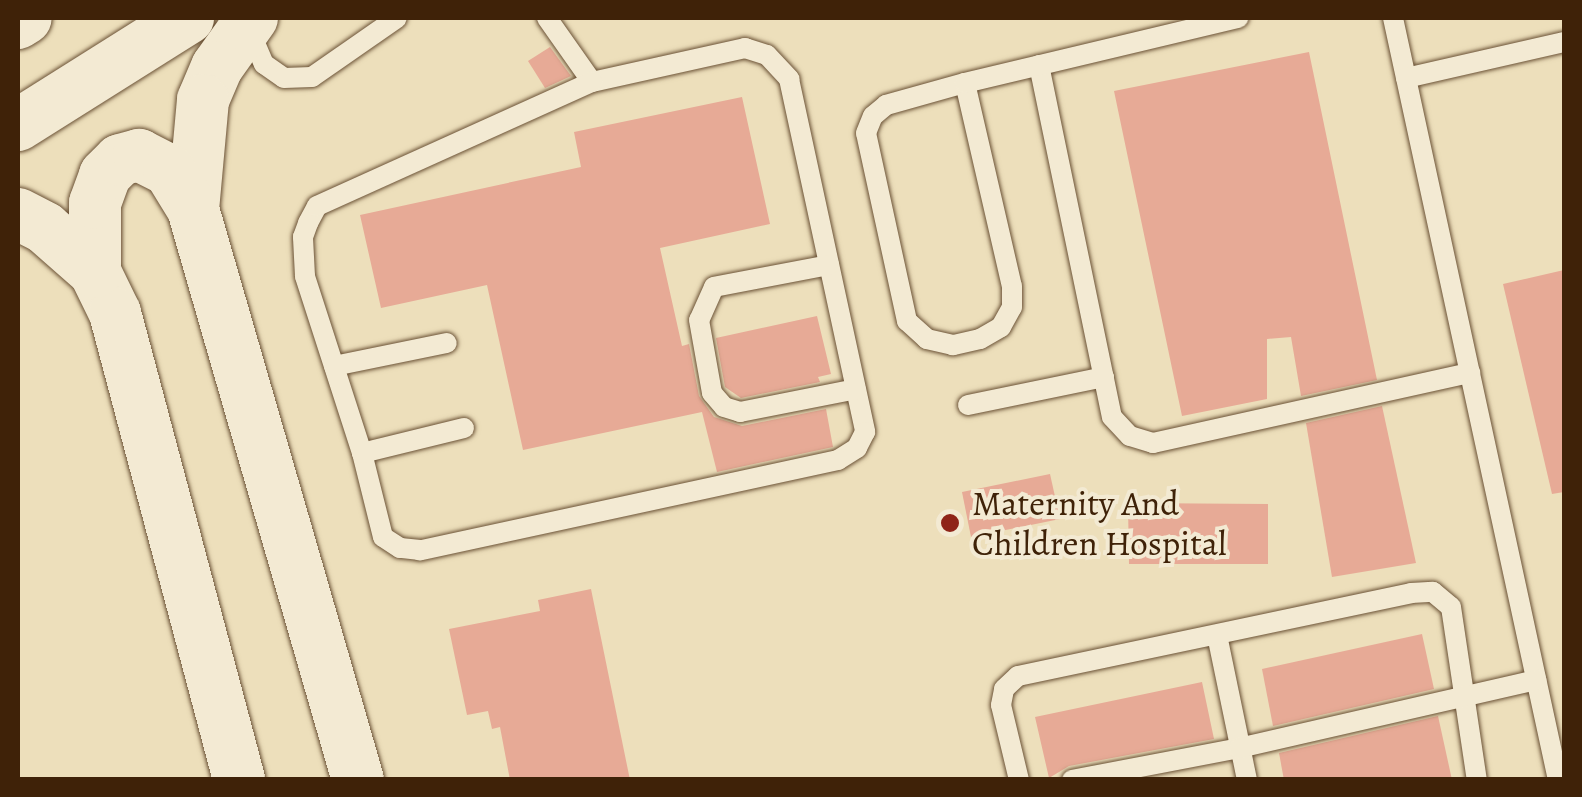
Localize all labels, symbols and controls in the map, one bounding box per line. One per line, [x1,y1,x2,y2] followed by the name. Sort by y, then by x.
[972,482,1227,564] place label: Maternity And Children Hospital
[937,510,963,536] marker: Maternity And Children Hospital

